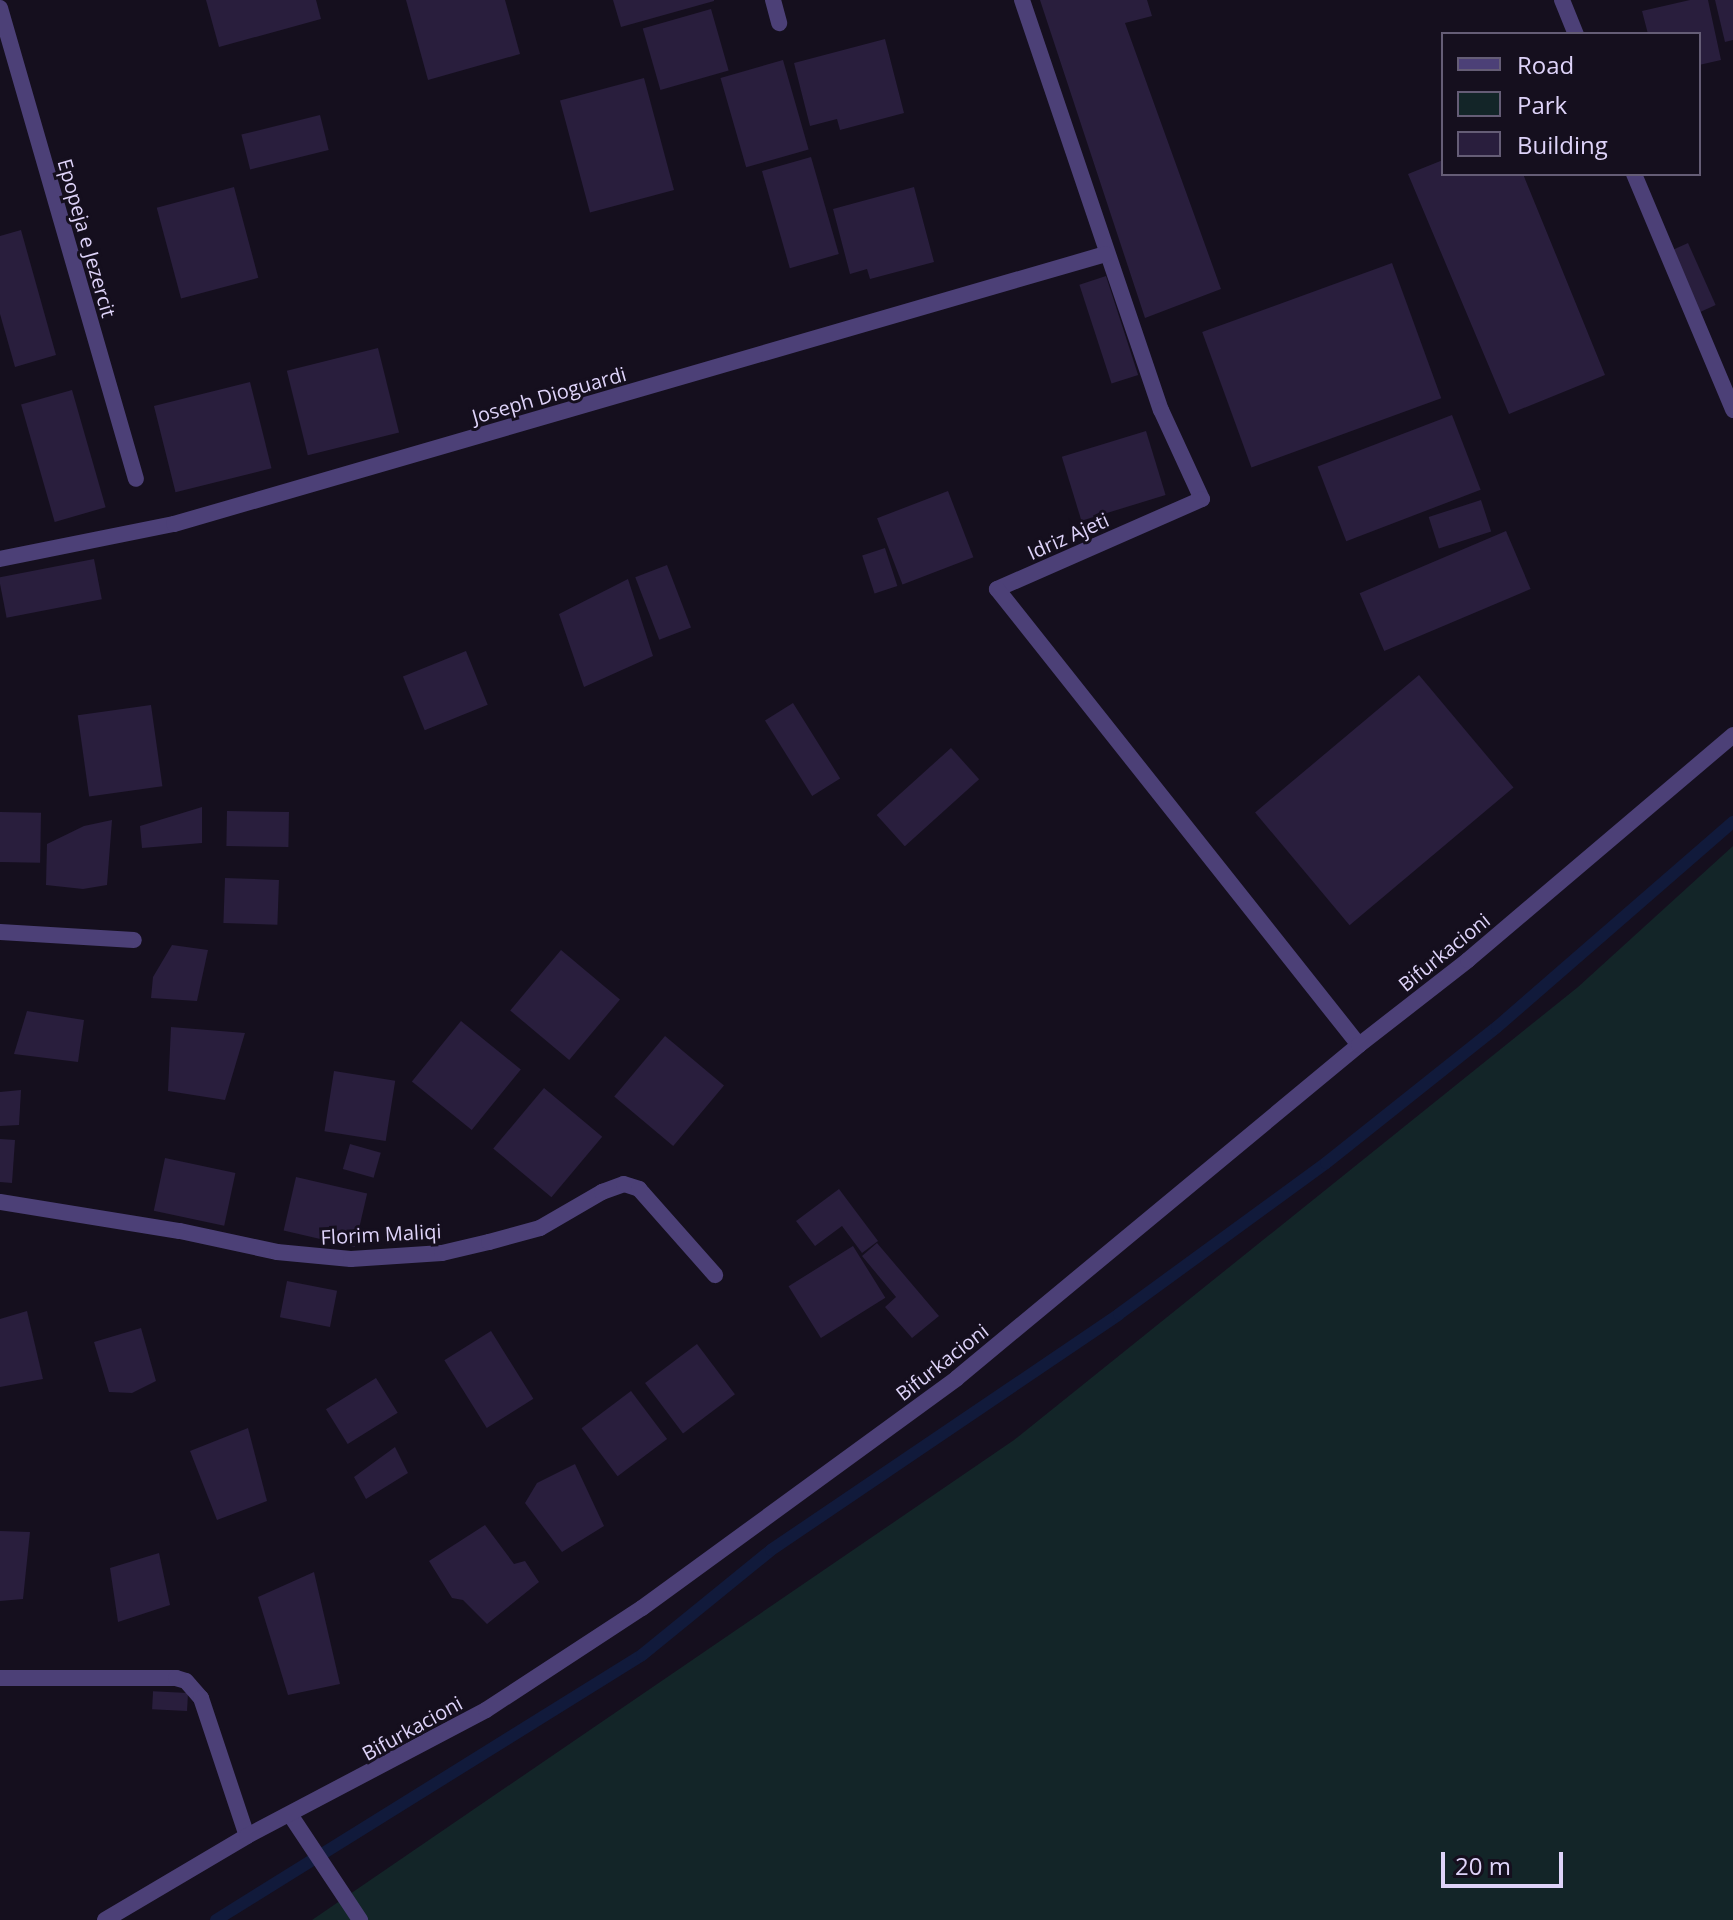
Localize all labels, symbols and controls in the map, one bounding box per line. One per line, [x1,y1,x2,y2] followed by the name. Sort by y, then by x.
[1441,32,1701,176] legend
[1517,48,1574,81] text: Road
[1517,88,1567,121] text: Park
[1517,128,1608,161] text: Building
[53,156,121,320] street label: Epopeja e Jezercit
[469,362,629,428] street label: Joseph Dioguardi
[1024,507,1112,565] street label: Idriz Ajeti
[1393,908,1495,996] street label: Bifurkacioni
[320,1219,442,1249] street label: Florim Maliqi
[891,1318,993,1406] street label: Bifurkacioni
[358,1691,466,1765] street label: Bifurkacioni
[1445,1836,1567,1886] scale bar
[1455,1849,1511,1882] text: 20 m

